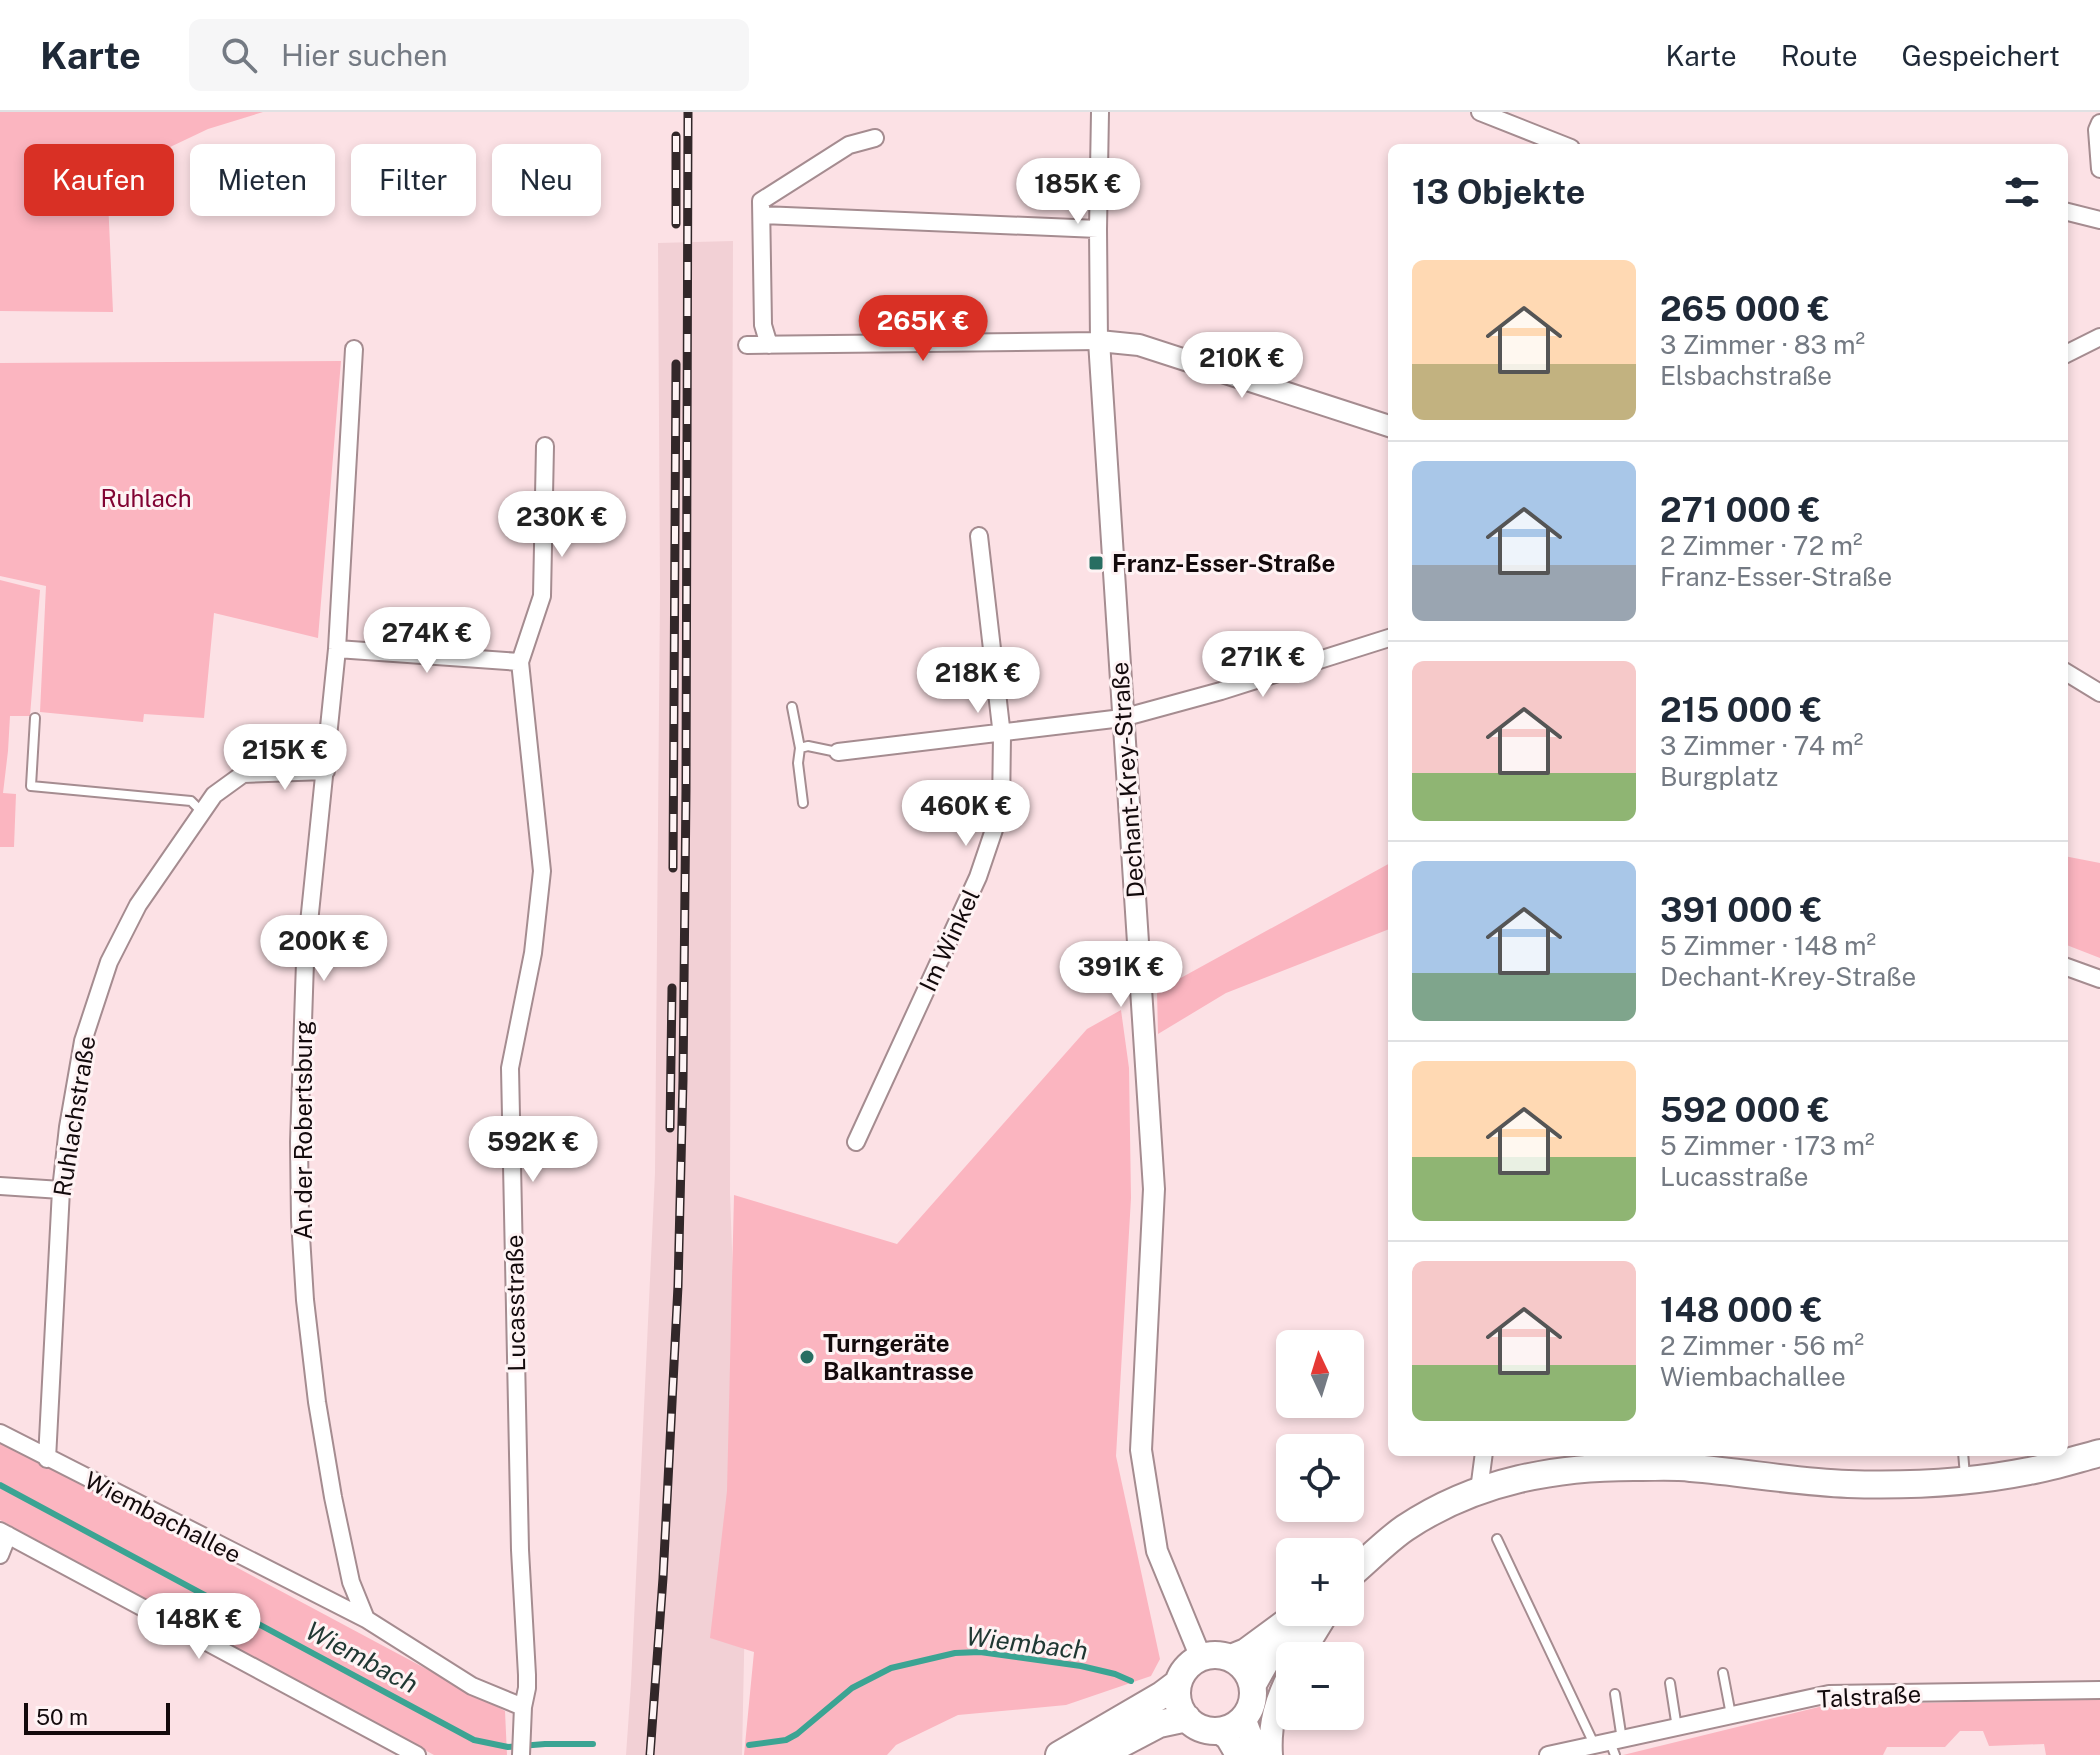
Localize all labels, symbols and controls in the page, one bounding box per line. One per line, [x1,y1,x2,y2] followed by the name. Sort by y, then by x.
[189,19,749,91] search box
[40,33,141,78] text: Karte
[217,33,261,77] icon: search
[281,37,448,73] text: Hier suchen
[1665,39,1737,72] text: Karte
[1781,39,1858,72] text: Route
[1902,39,2060,72] text: Gespeichert
[24,144,174,216] chip: Kaufen
[190,144,335,216] chip: Mieten
[351,144,476,216] chip: Filter
[492,144,601,216] chip: Neu
[1013,158,1143,226] pin: 185K €
[1034,168,1122,199] text: 185K €
[2000,170,2044,214] icon: filters
[1412,172,1585,212] text: 13 Objekte
[1660,289,1830,329] text: 265 000 €
[1476,292,1572,388] icon: home
[858,295,988,363] pin: 265K €
[877,305,969,336] text: 265K €
[1660,329,1865,360] text: 3 Zimmer · 83 m²
[1177,332,1307,400] pin: 210K €
[1199,342,1285,373] text: 210K €
[1660,360,1832,391] text: Elsbachstraße
[100,484,192,512] park label: Ruhlach
[1660,490,1821,530] text: 271 000 €
[497,491,627,559] pin: 230K €
[1476,493,1572,589] icon: home
[516,501,608,532] text: 230K €
[1660,530,1863,561] text: 2 Zimmer · 72 m²
[1112,549,1335,577] place label: Franz-Esser-Straße
[1087,554,1105,572] marker: Franz-Esser-Straße
[1660,561,1892,592] text: Franz-Esser-Straße
[362,607,492,675] pin: 274K €
[382,617,472,648] text: 274K €
[1198,631,1328,699] pin: 271K €
[1220,641,1306,672] text: 271K €
[913,647,1043,715] pin: 218K €
[935,657,1021,688] text: 218K €
[1105,661,1149,899] street label: Dechant-Krey-Straße
[1660,690,1822,730] text: 215 000 €
[1476,693,1572,789] icon: home
[220,724,350,792] pin: 215K €
[1660,730,1863,761] text: 3 Zimmer · 74 m²
[242,734,328,765] text: 215K €
[1660,761,1778,792] text: Burgplatz
[901,780,1031,848] pin: 460K €
[920,790,1012,821] text: 460K €
[913,884,985,996] street label: Im Winkel
[1660,890,1822,930] text: 391 000 €
[1476,893,1572,989] icon: home
[259,915,389,983] pin: 200K €
[278,925,370,956] text: 200K €
[1660,930,1876,961] text: 5 Zimmer · 148 m²
[1056,941,1186,1009] pin: 391K €
[1078,951,1164,982] text: 391K €
[1660,961,1916,992] text: Dechant-Krey-Straße
[289,1020,317,1240] street label: An der Robertsburg
[47,1034,101,1198] street label: Ruhlachstraße
[1660,1090,1830,1130] text: 592 000 €
[1476,1093,1572,1189] icon: home
[468,1116,598,1184] pin: 592K €
[487,1126,579,1157] text: 592K €
[1660,1130,1874,1161] text: 5 Zimmer · 173 m²
[1660,1161,1809,1192] text: Lucasstraße
[500,1234,530,1372] street label: Lucasstraße
[1660,1290,1823,1330] text: 148 000 €
[1476,1293,1572,1389] icon: home
[823,1329,974,1385] place label: Turngeräte Balkantrasse
[1276,1330,1364,1418] north arrow
[1276,1330,1364,1730] map controls
[1660,1330,1864,1361] text: 2 Zimmer · 56 m²
[798,1348,816,1366] marker: Turngeräte Balkantrasse
[1660,1361,1846,1392] text: Wiembachallee
[1276,1434,1364,1522] button: locate
[80,1466,246,1568] street label: Wiembachallee
[1276,1538,1364,1626] button: +
[134,1593,264,1661] pin: 148K €
[155,1603,243,1634] text: 148K €
[301,1615,423,1699] water label: Wiembach
[964,1620,1090,1666] water label: Wiembach
[1276,1642,1364,1730] button: −
[1816,1679,1922,1713] street label: Talstraße
[24,1699,170,1735] scale bar
[36,1704,88,1730] text: 50 m

